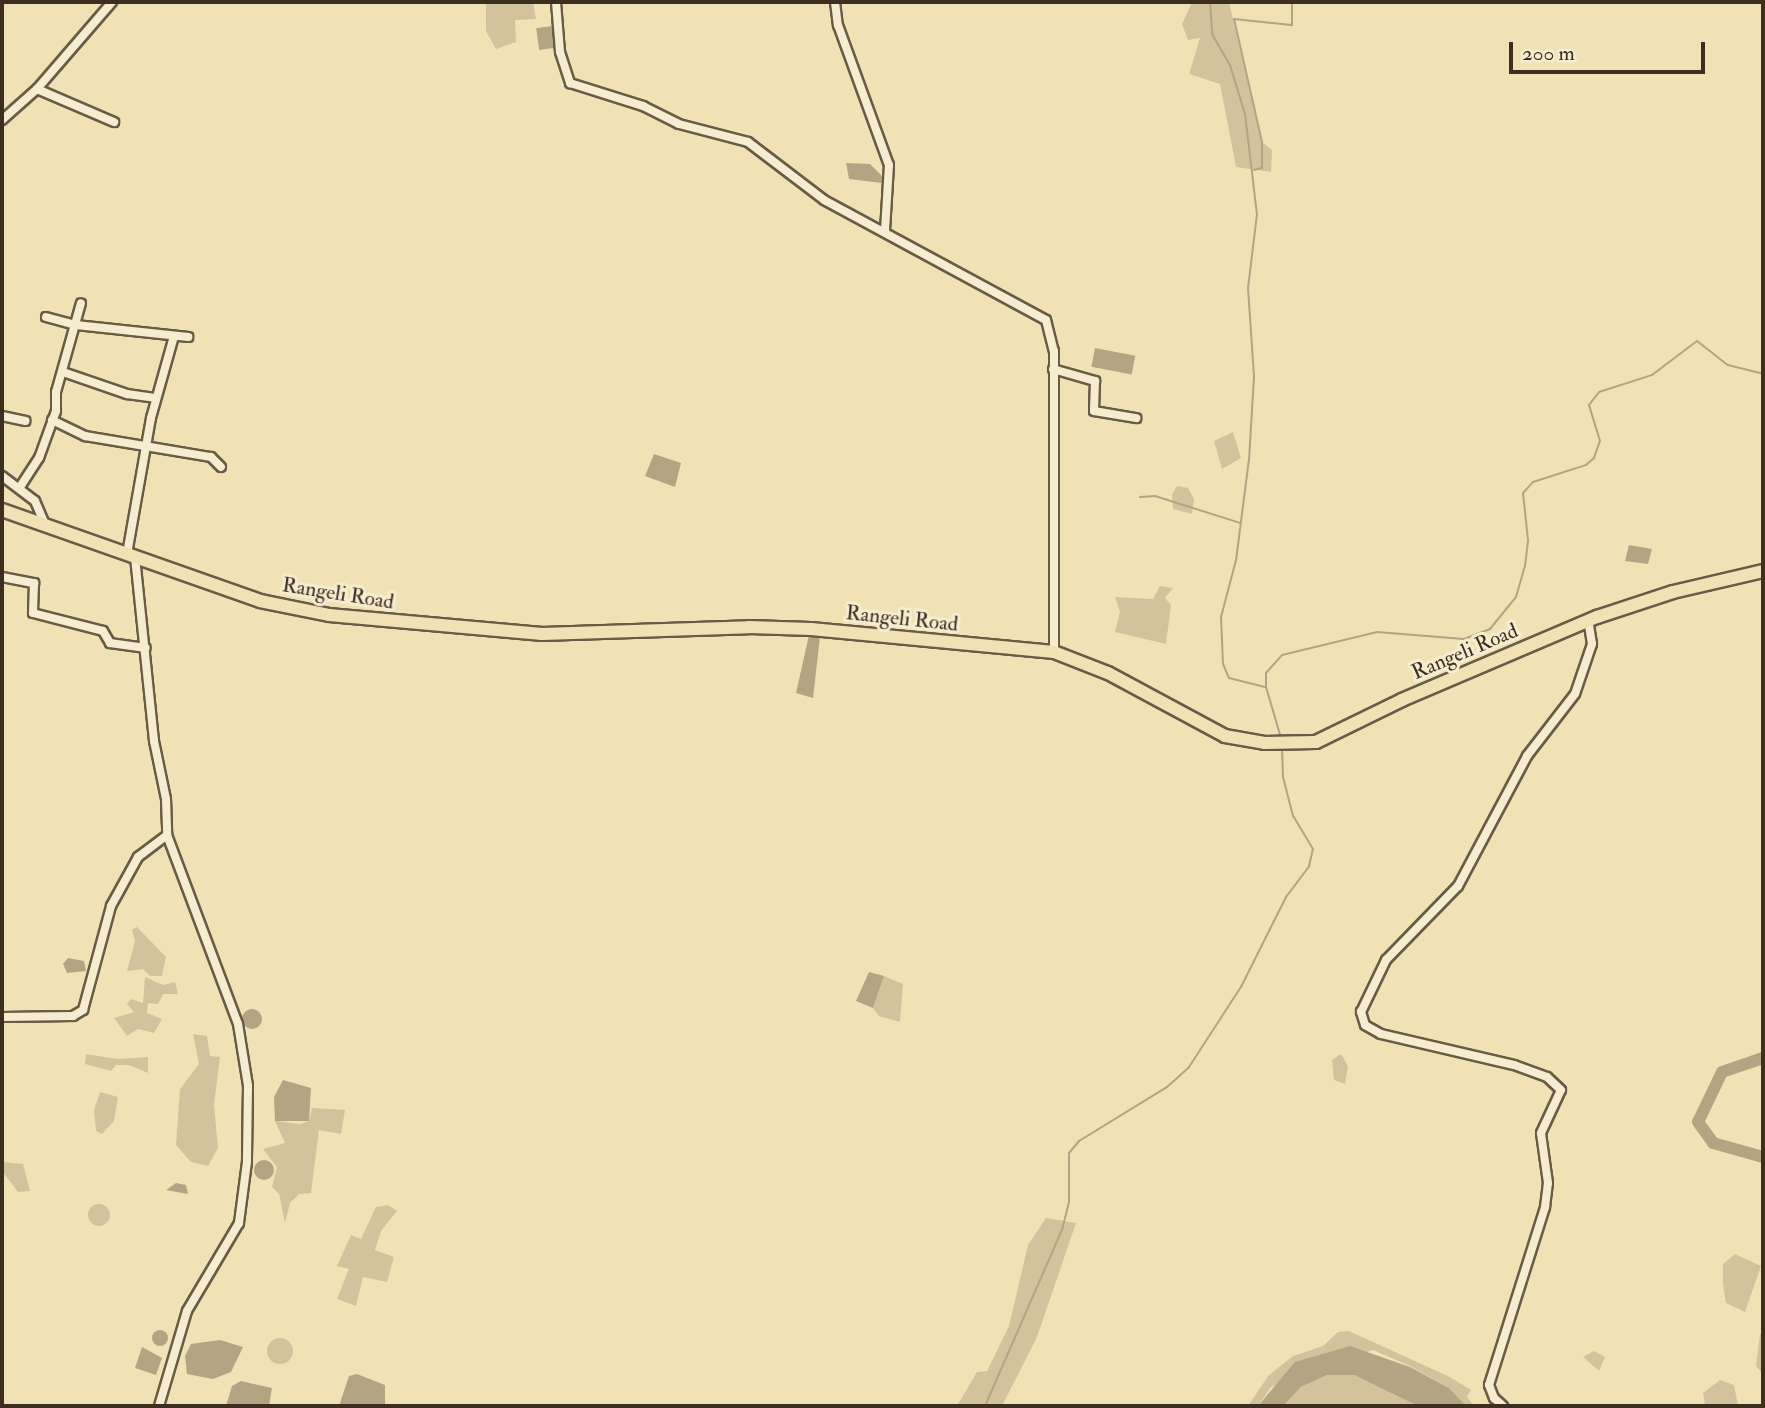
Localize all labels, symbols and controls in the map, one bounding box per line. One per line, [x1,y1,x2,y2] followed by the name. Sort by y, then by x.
[1513,28,1709,72] scale bar
[1522,40,1575,67] text: 200 m
[280,573,396,615] street label: Rangeli Road
[845,601,959,637] street label: Rangeli Road
[1408,618,1522,686] street label: Rangeli Road

